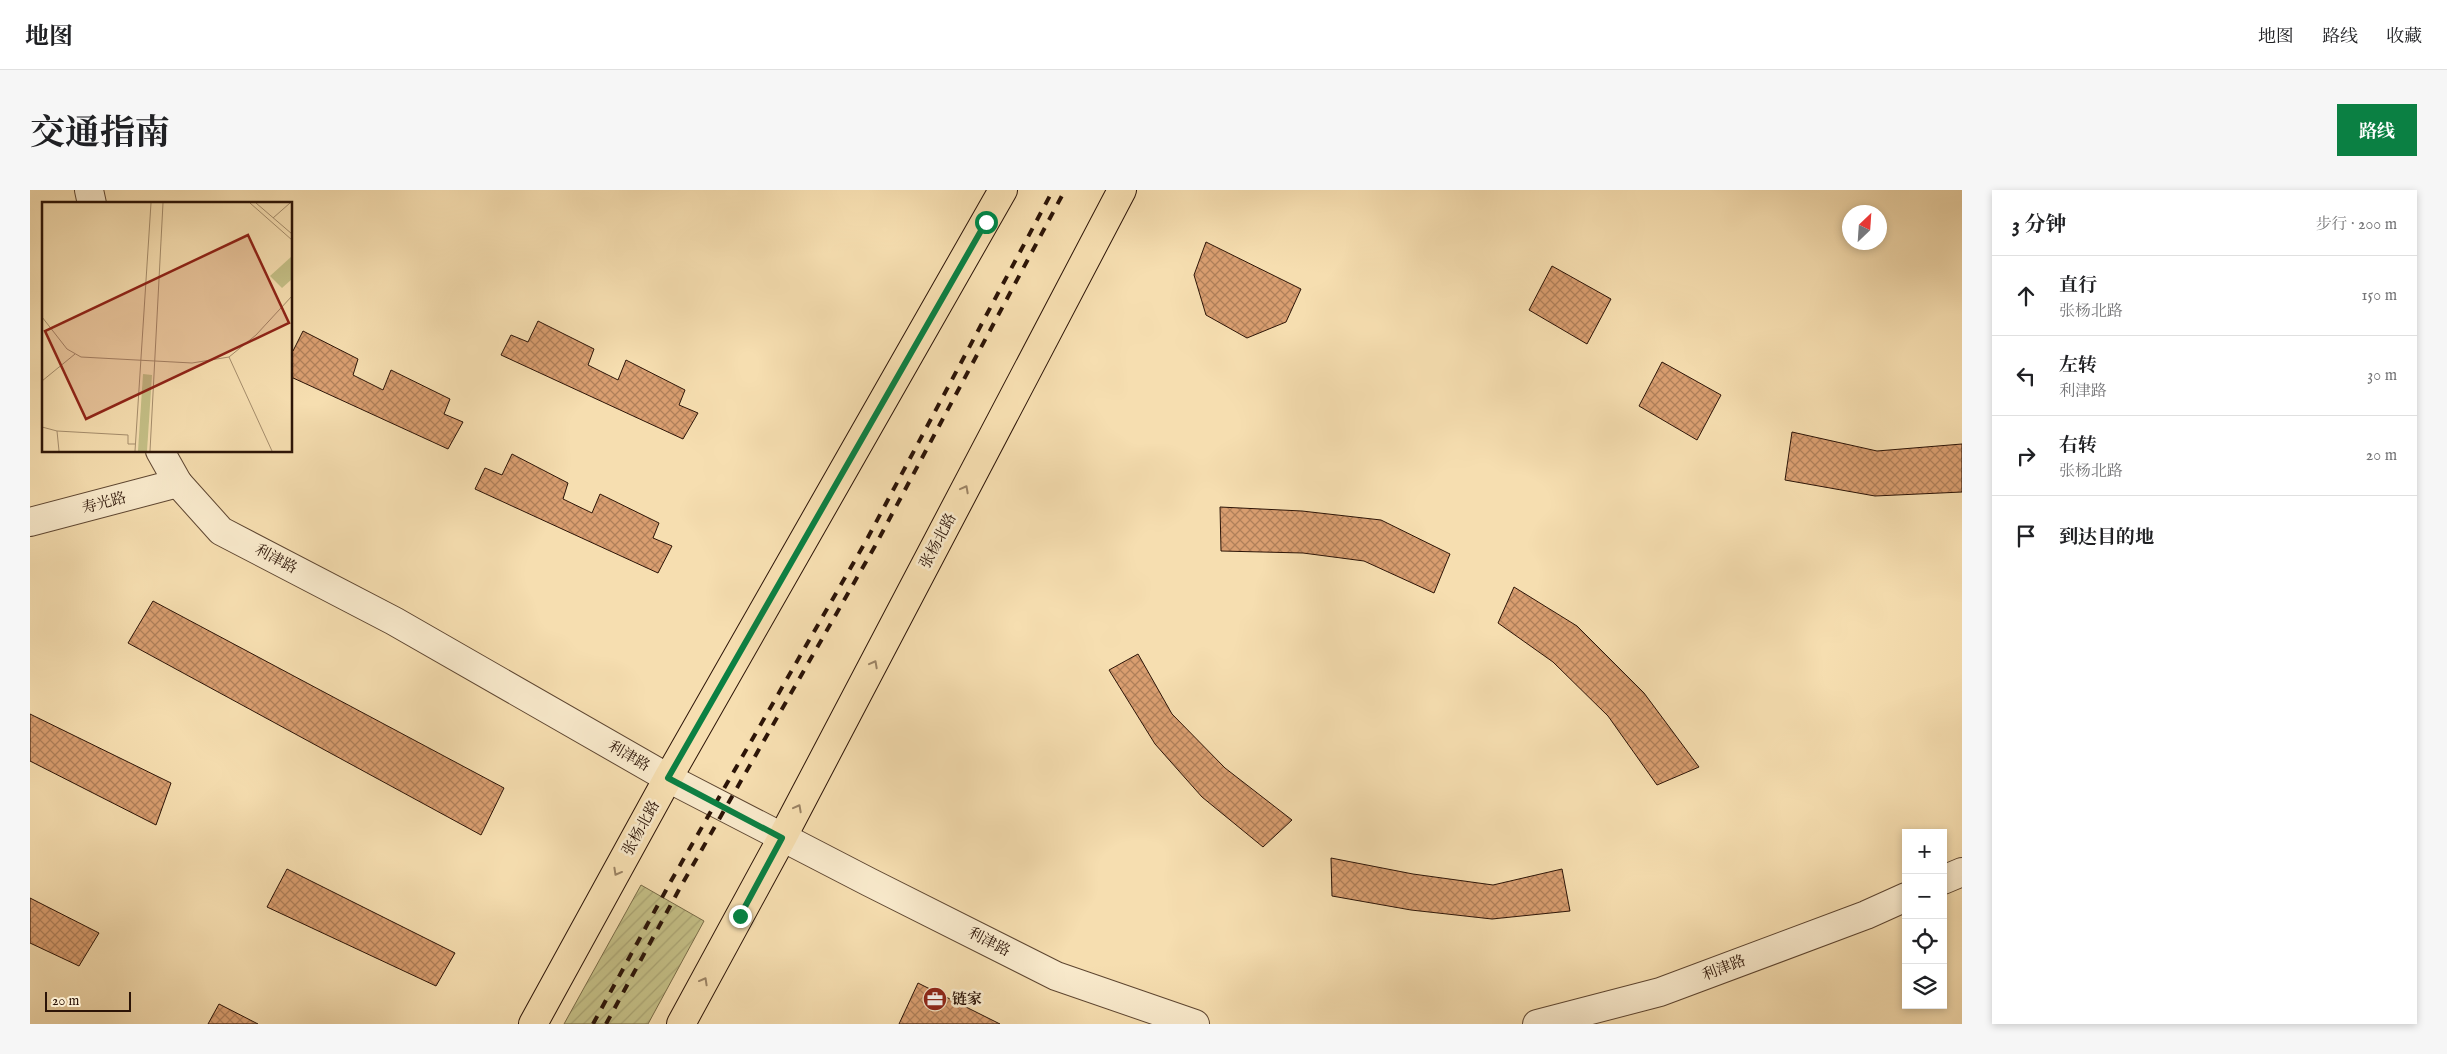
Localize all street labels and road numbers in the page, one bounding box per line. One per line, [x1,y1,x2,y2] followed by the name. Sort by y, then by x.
[80,488,128,518] street label: 寿光路
[916,510,960,572] street label: 张杨北路
[252,540,300,578] street label: 利津路
[605,737,653,775] street label: 利津路
[618,797,664,859] street label: 张杨北路
[965,923,1013,961] street label: 利津路
[1700,951,1748,985] street label: 利津路

